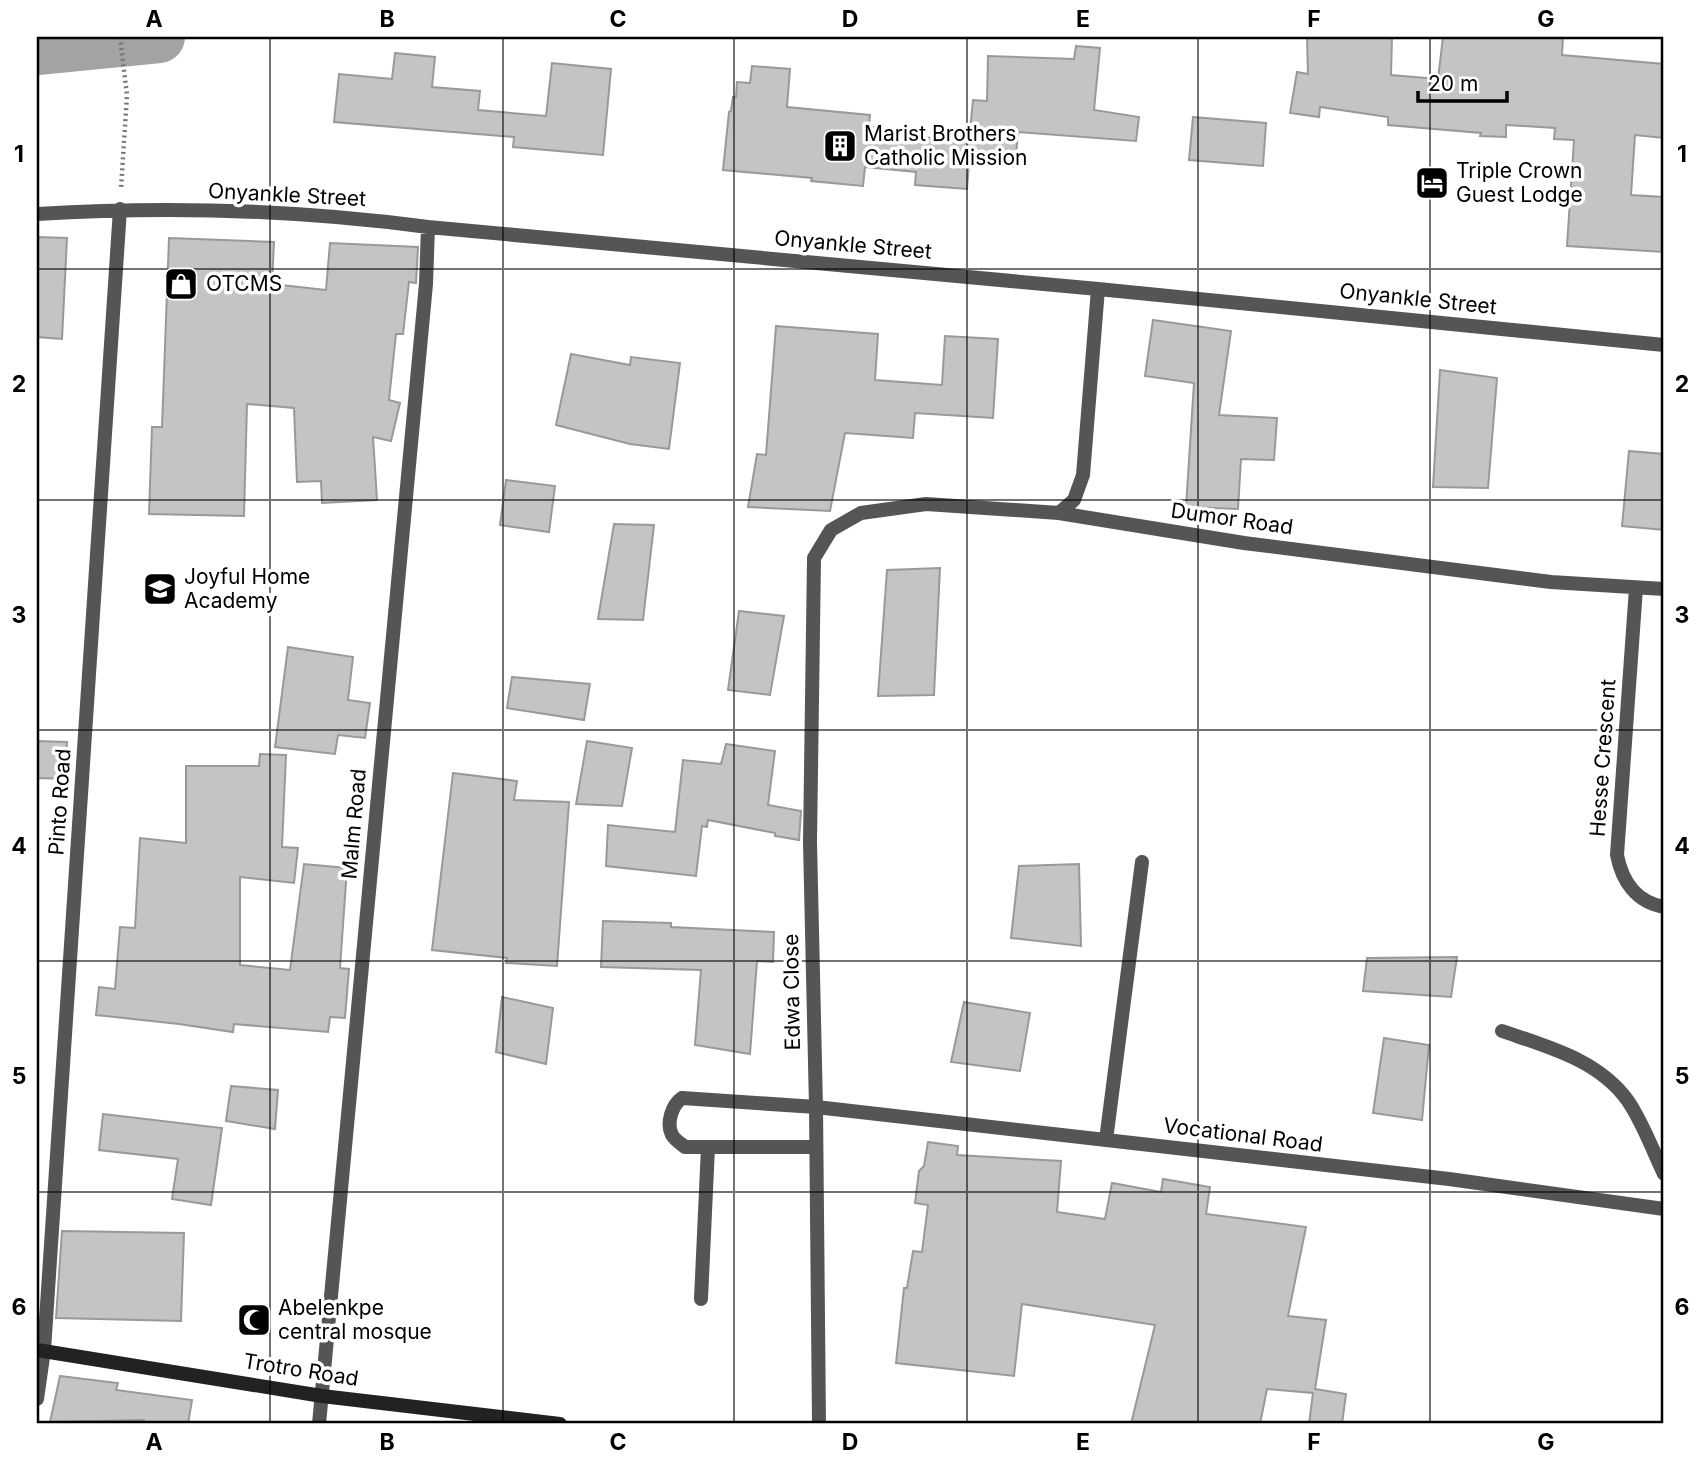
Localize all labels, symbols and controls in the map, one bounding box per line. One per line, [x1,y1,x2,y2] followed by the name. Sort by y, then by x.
[145,5,163,33] text: A
[379,5,395,33] text: B
[609,5,627,33] text: C
[842,5,858,33] text: D
[1076,5,1090,33] text: E
[1307,5,1321,33] text: F
[1537,5,1555,33] text: G
[1418,60,1507,104] scale bar
[1428,71,1478,96] text: 20 m
[864,121,1027,170] place label: Marist Brothers Catholic Mission
[821,127,859,165] building icon: Marist Brothers Catholic Mission
[14,140,24,168] text: 1
[1677,140,1687,168] text: 1
[1456,158,1583,207] place label: Triple Crown Guest Lodge
[1413,164,1451,202] hotel icon: Triple Crown Guest Lodge
[207,178,367,211] street label: Onyankle Street
[773,225,933,264] street label: Onyankle Street
[162,265,200,303] shop icon: OTCMS
[206,271,282,296] place label: OTCMS
[1338,278,1498,319] street label: Onyankle Street
[12,370,26,398] text: 2
[1675,370,1689,398] text: 2
[1169,498,1295,539] street label: Dumor Road
[184,564,310,613] place label: Joyful Home Academy
[141,570,179,608] school or university icon: Joyful Home Academy
[12,601,26,629] text: 3
[1675,601,1689,629] text: 3
[1585,678,1620,838] street label: Hesse Crescent
[43,748,76,856] street label: Pinto Road
[336,768,371,880] street label: Malm Road
[11,832,27,860] text: 4
[1674,832,1690,860] text: 4
[778,933,805,1051] street label: Edwa Close
[12,1062,26,1090] text: 5
[1675,1062,1689,1090] text: 5
[1162,1112,1324,1157] street label: Vocational Road
[12,1293,26,1321] text: 6
[1675,1293,1689,1321] text: 6
[278,1295,432,1344] place label: Abelenkpe central mosque
[235,1301,273,1339] mosque icon: Abelenkpe central mosque
[242,1348,360,1391] street label: Trotro Road
[145,1428,163,1456] text: A
[379,1428,395,1456] text: B
[609,1428,627,1456] text: C
[842,1428,858,1456] text: D
[1076,1428,1090,1456] text: E
[1307,1428,1321,1456] text: F
[1537,1428,1555,1456] text: G

